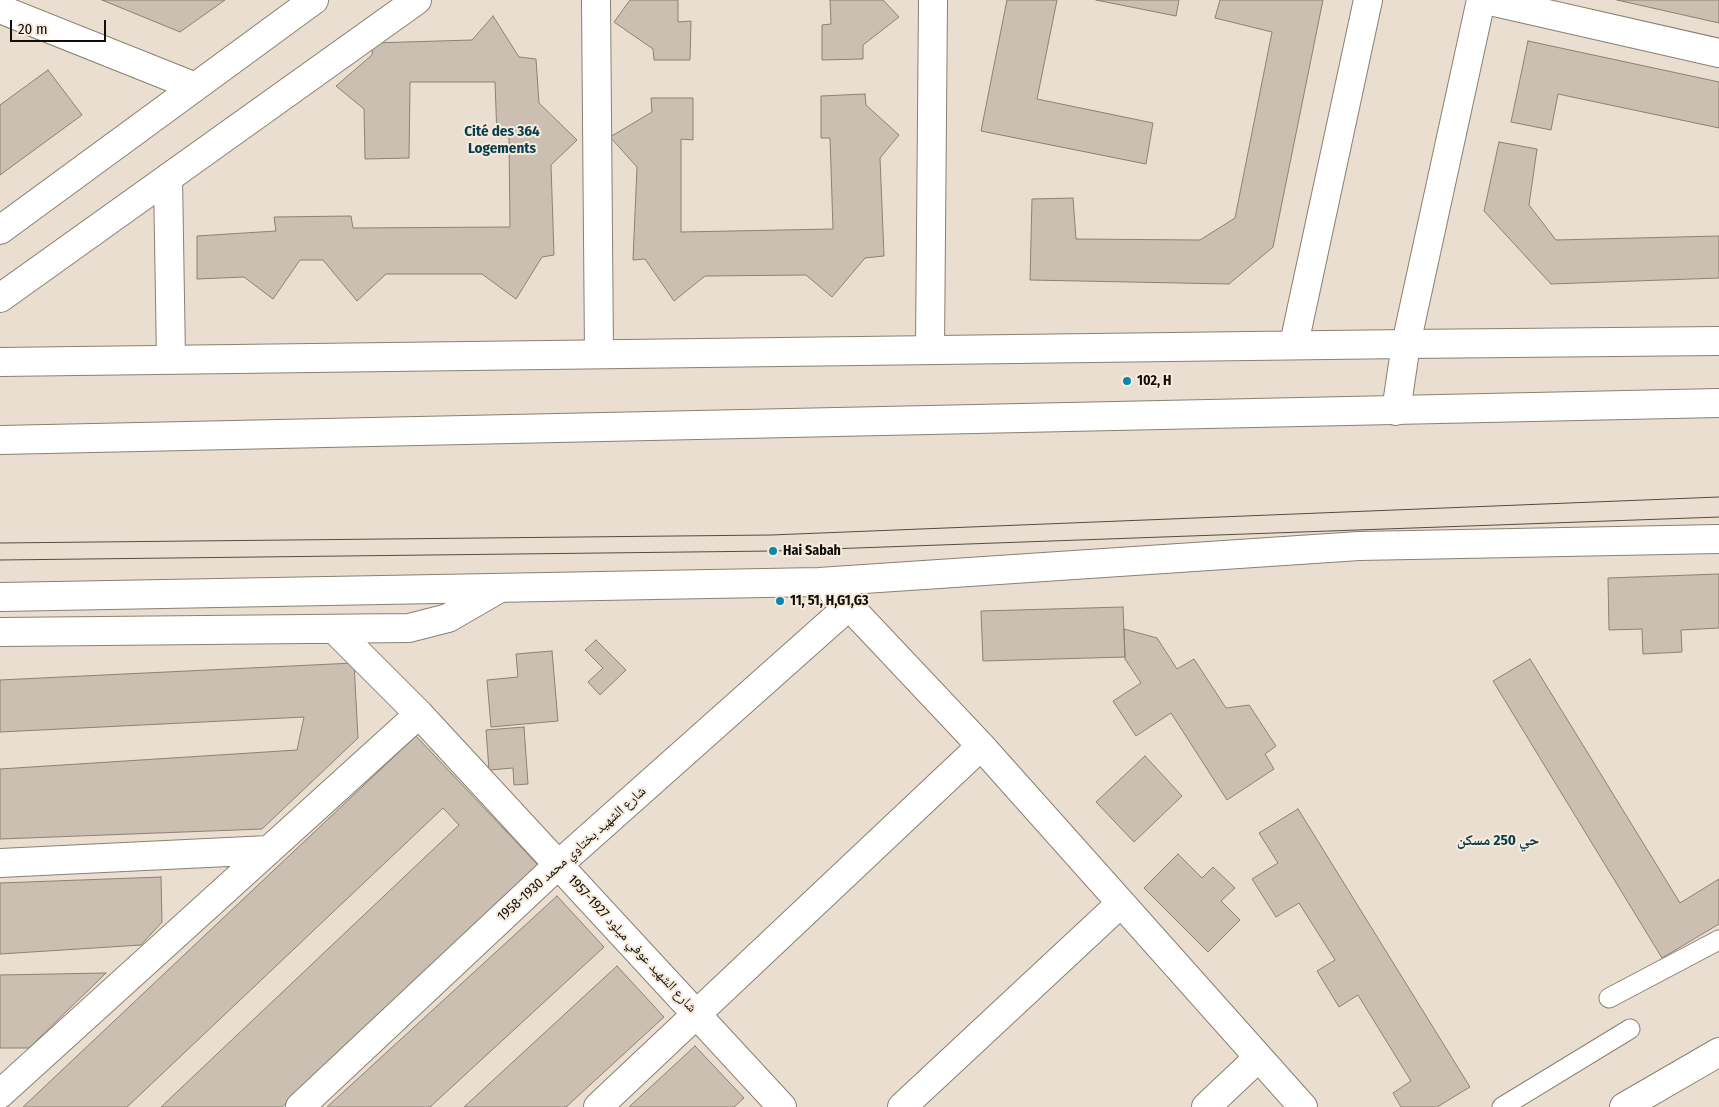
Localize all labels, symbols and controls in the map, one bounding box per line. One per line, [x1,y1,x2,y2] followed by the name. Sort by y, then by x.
[12,10,109,42] scale bar
[18,20,48,38] text: 20 m
[464,123,540,158] district label: Cité des 364 Logements
[1137,373,1171,389] place label: 102, H
[1121,375,1133,387] marker: 102, H
[783,543,841,559] place label: Hai Sabah
[767,545,779,557] marker: Hai Sabah
[790,593,869,609] place label: 11, 51, H,G1,G3
[774,595,786,607] marker: 11, 51, H,G1,G3
[494,783,650,925] street label: شارع الشهيد بختاوي محمد 1930-1958
[1457,832,1539,850] district label: حي 250 مسكن
[564,872,700,1016] street label: شارع الشهيد عوفي ميلود 1927-1957

